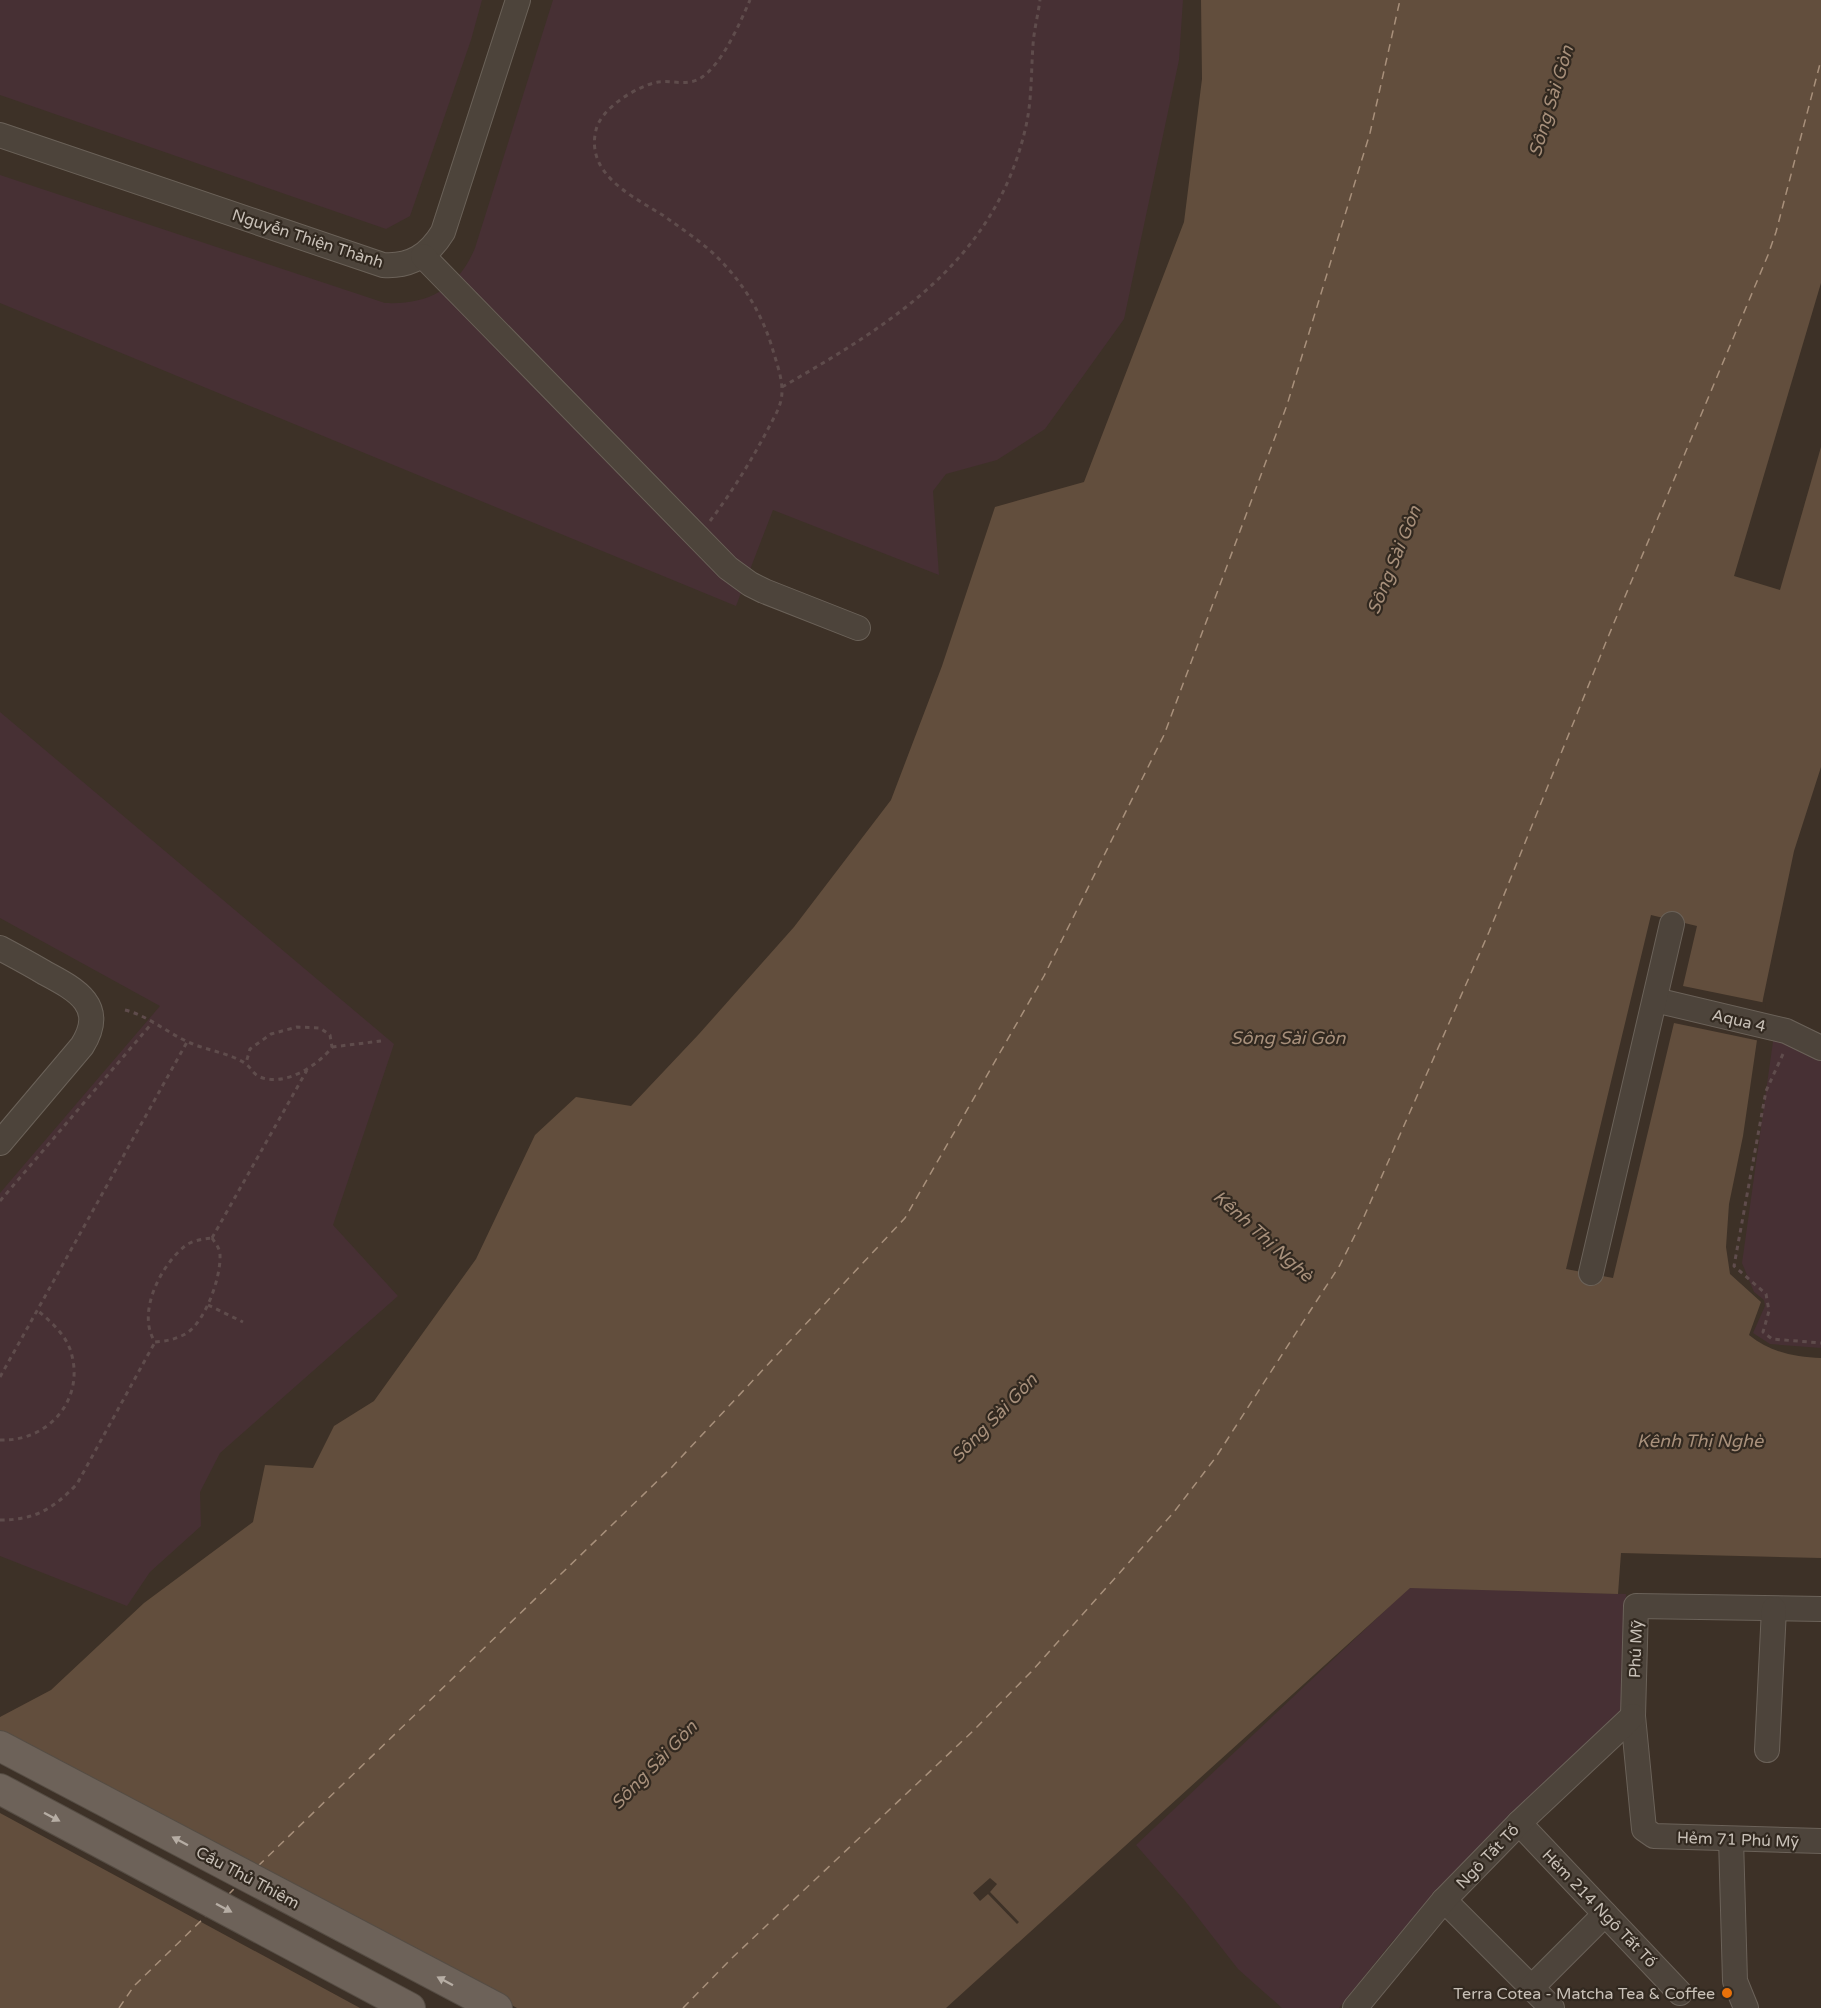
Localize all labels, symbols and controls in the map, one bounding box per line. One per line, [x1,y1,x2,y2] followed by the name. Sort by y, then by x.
[1524,42,1579,159] water label: Sông Sài Gòn
[229,205,386,273] street label: Nguyễn Thiện Thành
[1362,502,1426,617] water label: Sông Sài Gòn
[1710,1005,1768,1037] street label: Aqua 4
[1231,1027,1346,1049] water label: Sông Sài Gòn
[1209,1185,1318,1287] water label: Kênh Thị Nghè
[946,1368,1043,1467] water label: Sông Sài Gòn
[1637,1430,1764,1452] water label: Kênh Thị Nghè
[1625,1619,1647,1678] street label: Phú Mỹ
[606,1715,703,1814] water label: Sông Sài Gòn
[43,1812,60,1821] one-way arrow
[1452,1820,1524,1893] street label: Ngô Tất Tố
[1677,1828,1800,1852] street label: Hẻm 71 Phú Mỹ
[171,1836,188,1846] one-way arrow
[192,1842,303,1914] street label: Cầu Thủ Thiêm
[1538,1845,1661,1972] street label: Hẻm 214 Ngô Tất Tố
[215,1904,232,1913] one-way arrow
[436,1976,453,1986] one-way arrow
[1453,1984,1715,2004] place label: Terra Cotea - Matcha Tea & Coffee
[1720,1986,1734,2000] marker: Terra Cotea - Matcha Tea & Coffee

